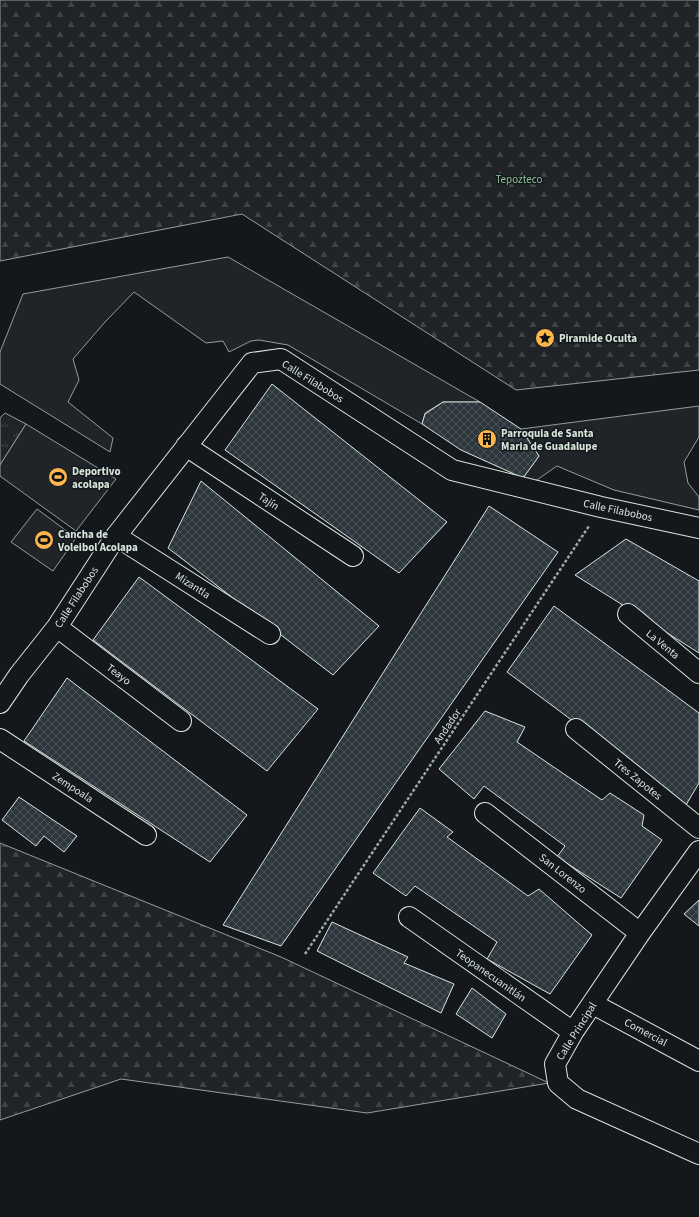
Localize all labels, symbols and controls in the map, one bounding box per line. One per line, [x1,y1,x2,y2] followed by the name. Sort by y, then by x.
[495,172,543,187] park label: Tepozteco
[534,327,556,349] place icon: Piramide Oculta
[559,331,637,346] place label: Piramide Oculta
[279,356,347,407] street label: Calle Filabobos
[501,426,598,454] place label: Parroquia de Santa Maria de Guadalupe
[476,428,498,450] building icon: Parroquia de Santa Maria de Guadalupe
[72,464,121,492] place label: Deportivo acolapa
[47,466,69,488] sports icon: Deportivo acolapa
[255,489,282,514] street label: Tajín
[582,496,654,525] street label: Calle Filabobos
[57,527,138,555] place label: Cancha de Voleibol Acolapa
[33,529,55,551] sports icon: Cancha de Voleibol Acolapa
[51,563,102,631] street label: Calle Filabobos
[172,569,213,602] street label: Mizantla
[643,626,683,663] street label: La Venta
[103,660,134,689] street label: Teayo
[430,706,465,747] street label: Andador
[610,755,665,804] street label: Tres Zapotes
[49,769,96,806] street label: Zempoala
[536,850,590,897] street label: San Lorenzo
[452,945,529,1005] street label: Teopanecuanitlán
[553,999,600,1063] street label: Calle Principal
[622,1015,670,1050] street label: Comercial

